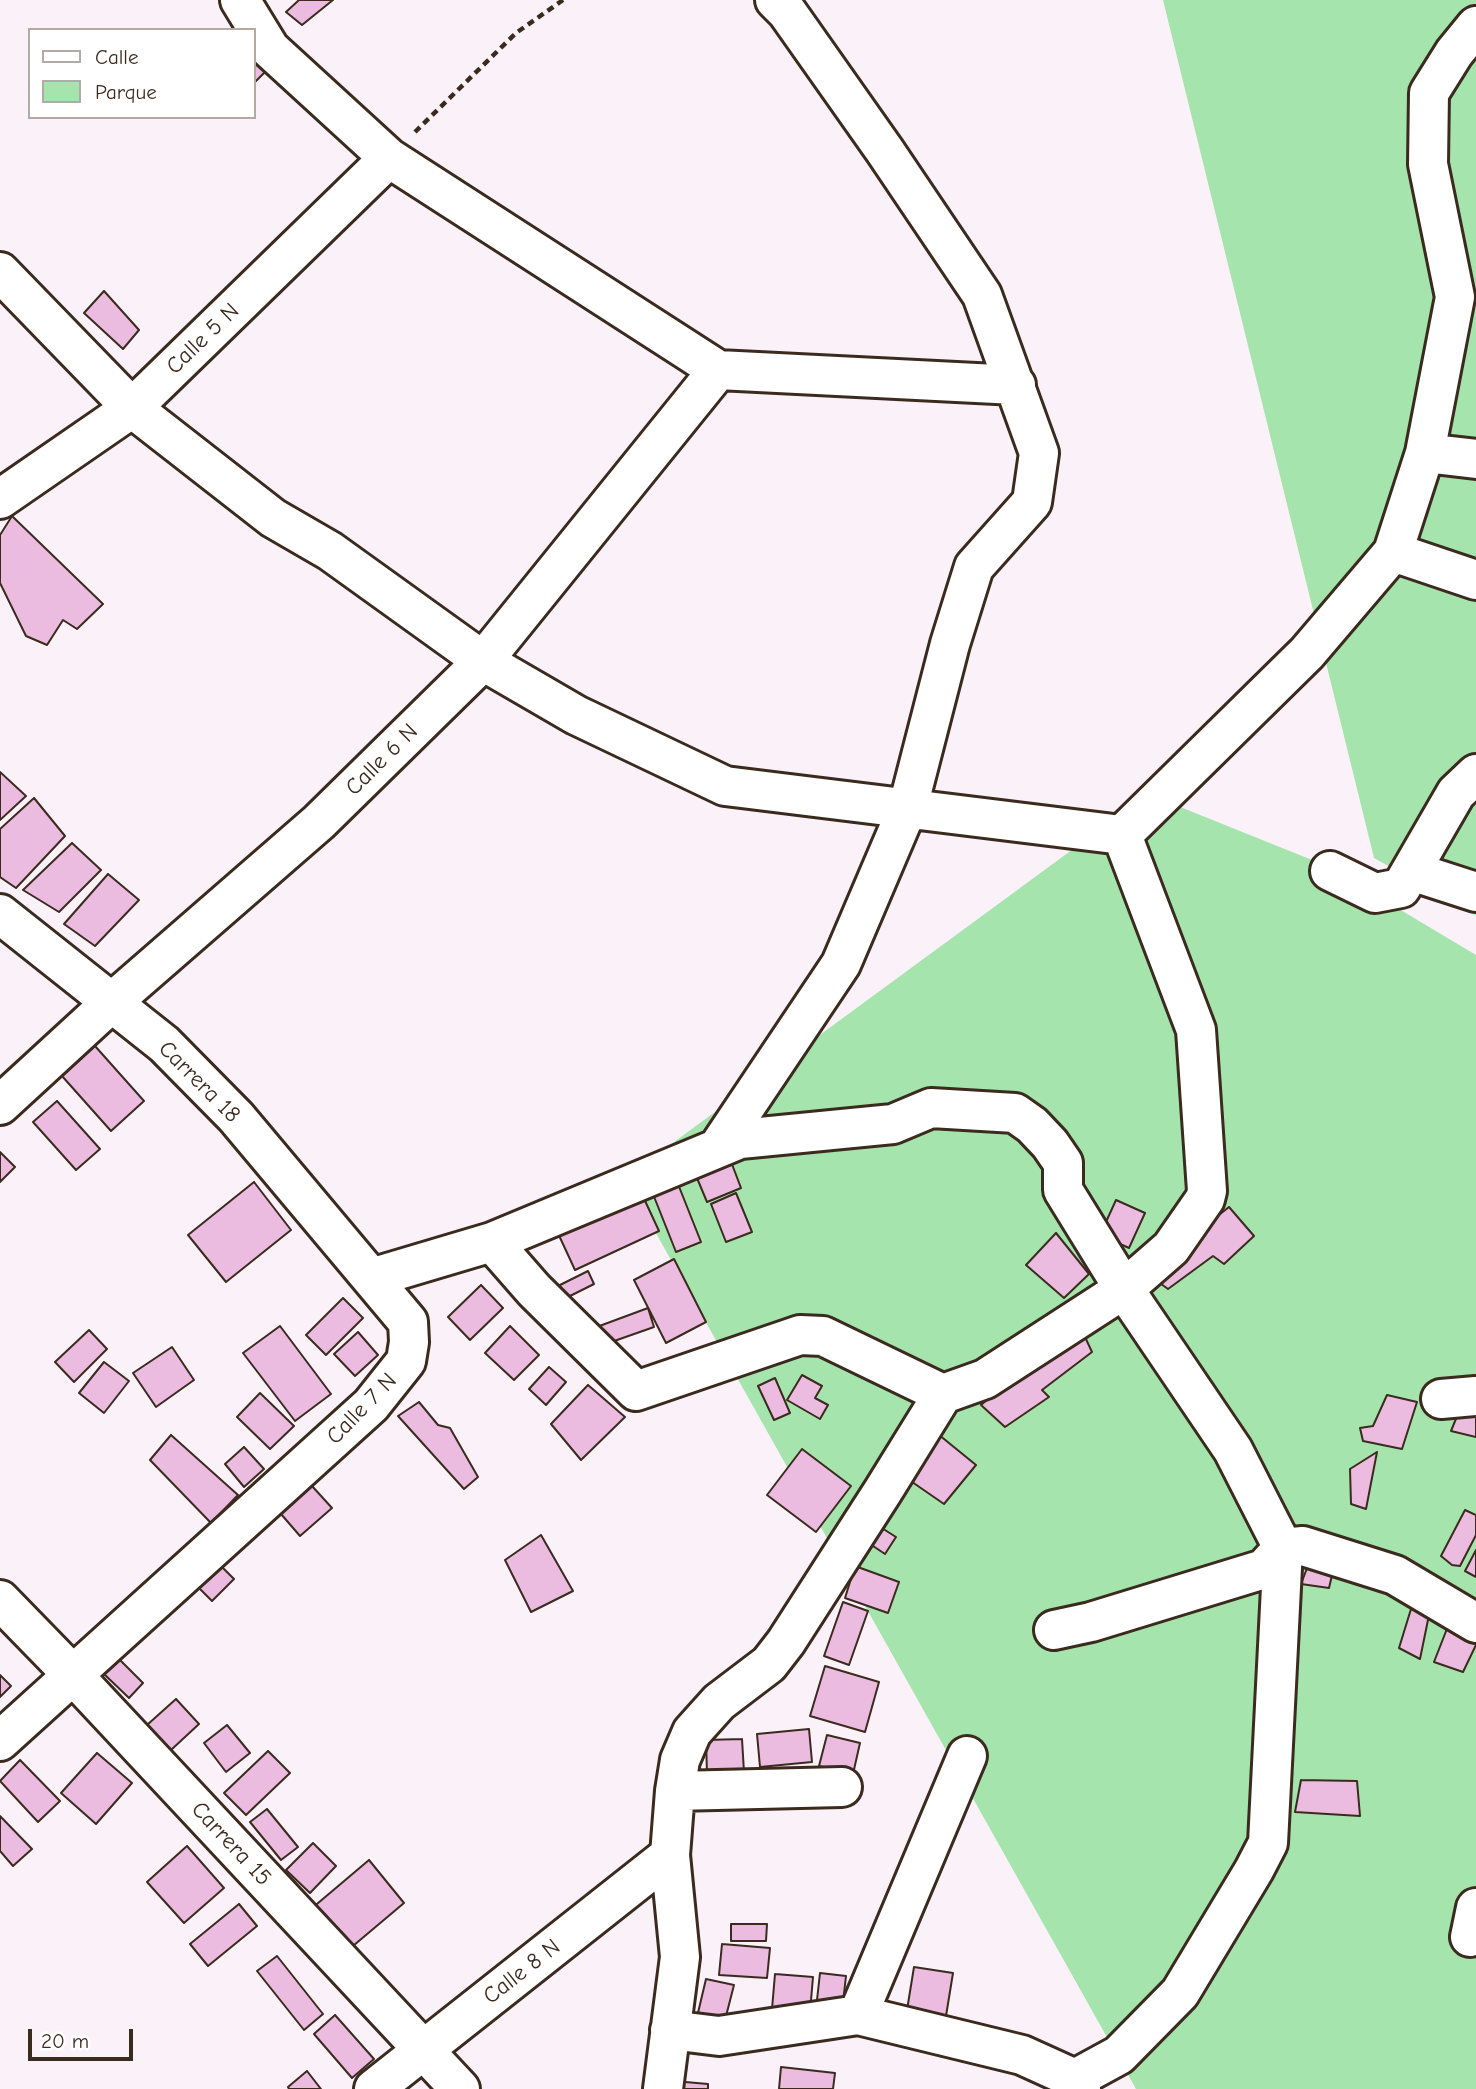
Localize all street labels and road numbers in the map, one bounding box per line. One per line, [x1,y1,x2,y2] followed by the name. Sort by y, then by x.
[161,298,245,380] street label: Calle 5 N
[340,718,424,802] street label: Calle 6 N
[152,1035,246,1129] street label: Carrera 18
[321,1367,403,1451] street label: Calle 7 N
[185,1796,277,1892] street label: Carrera 15
[478,1933,566,2011] street label: Calle 8 N

